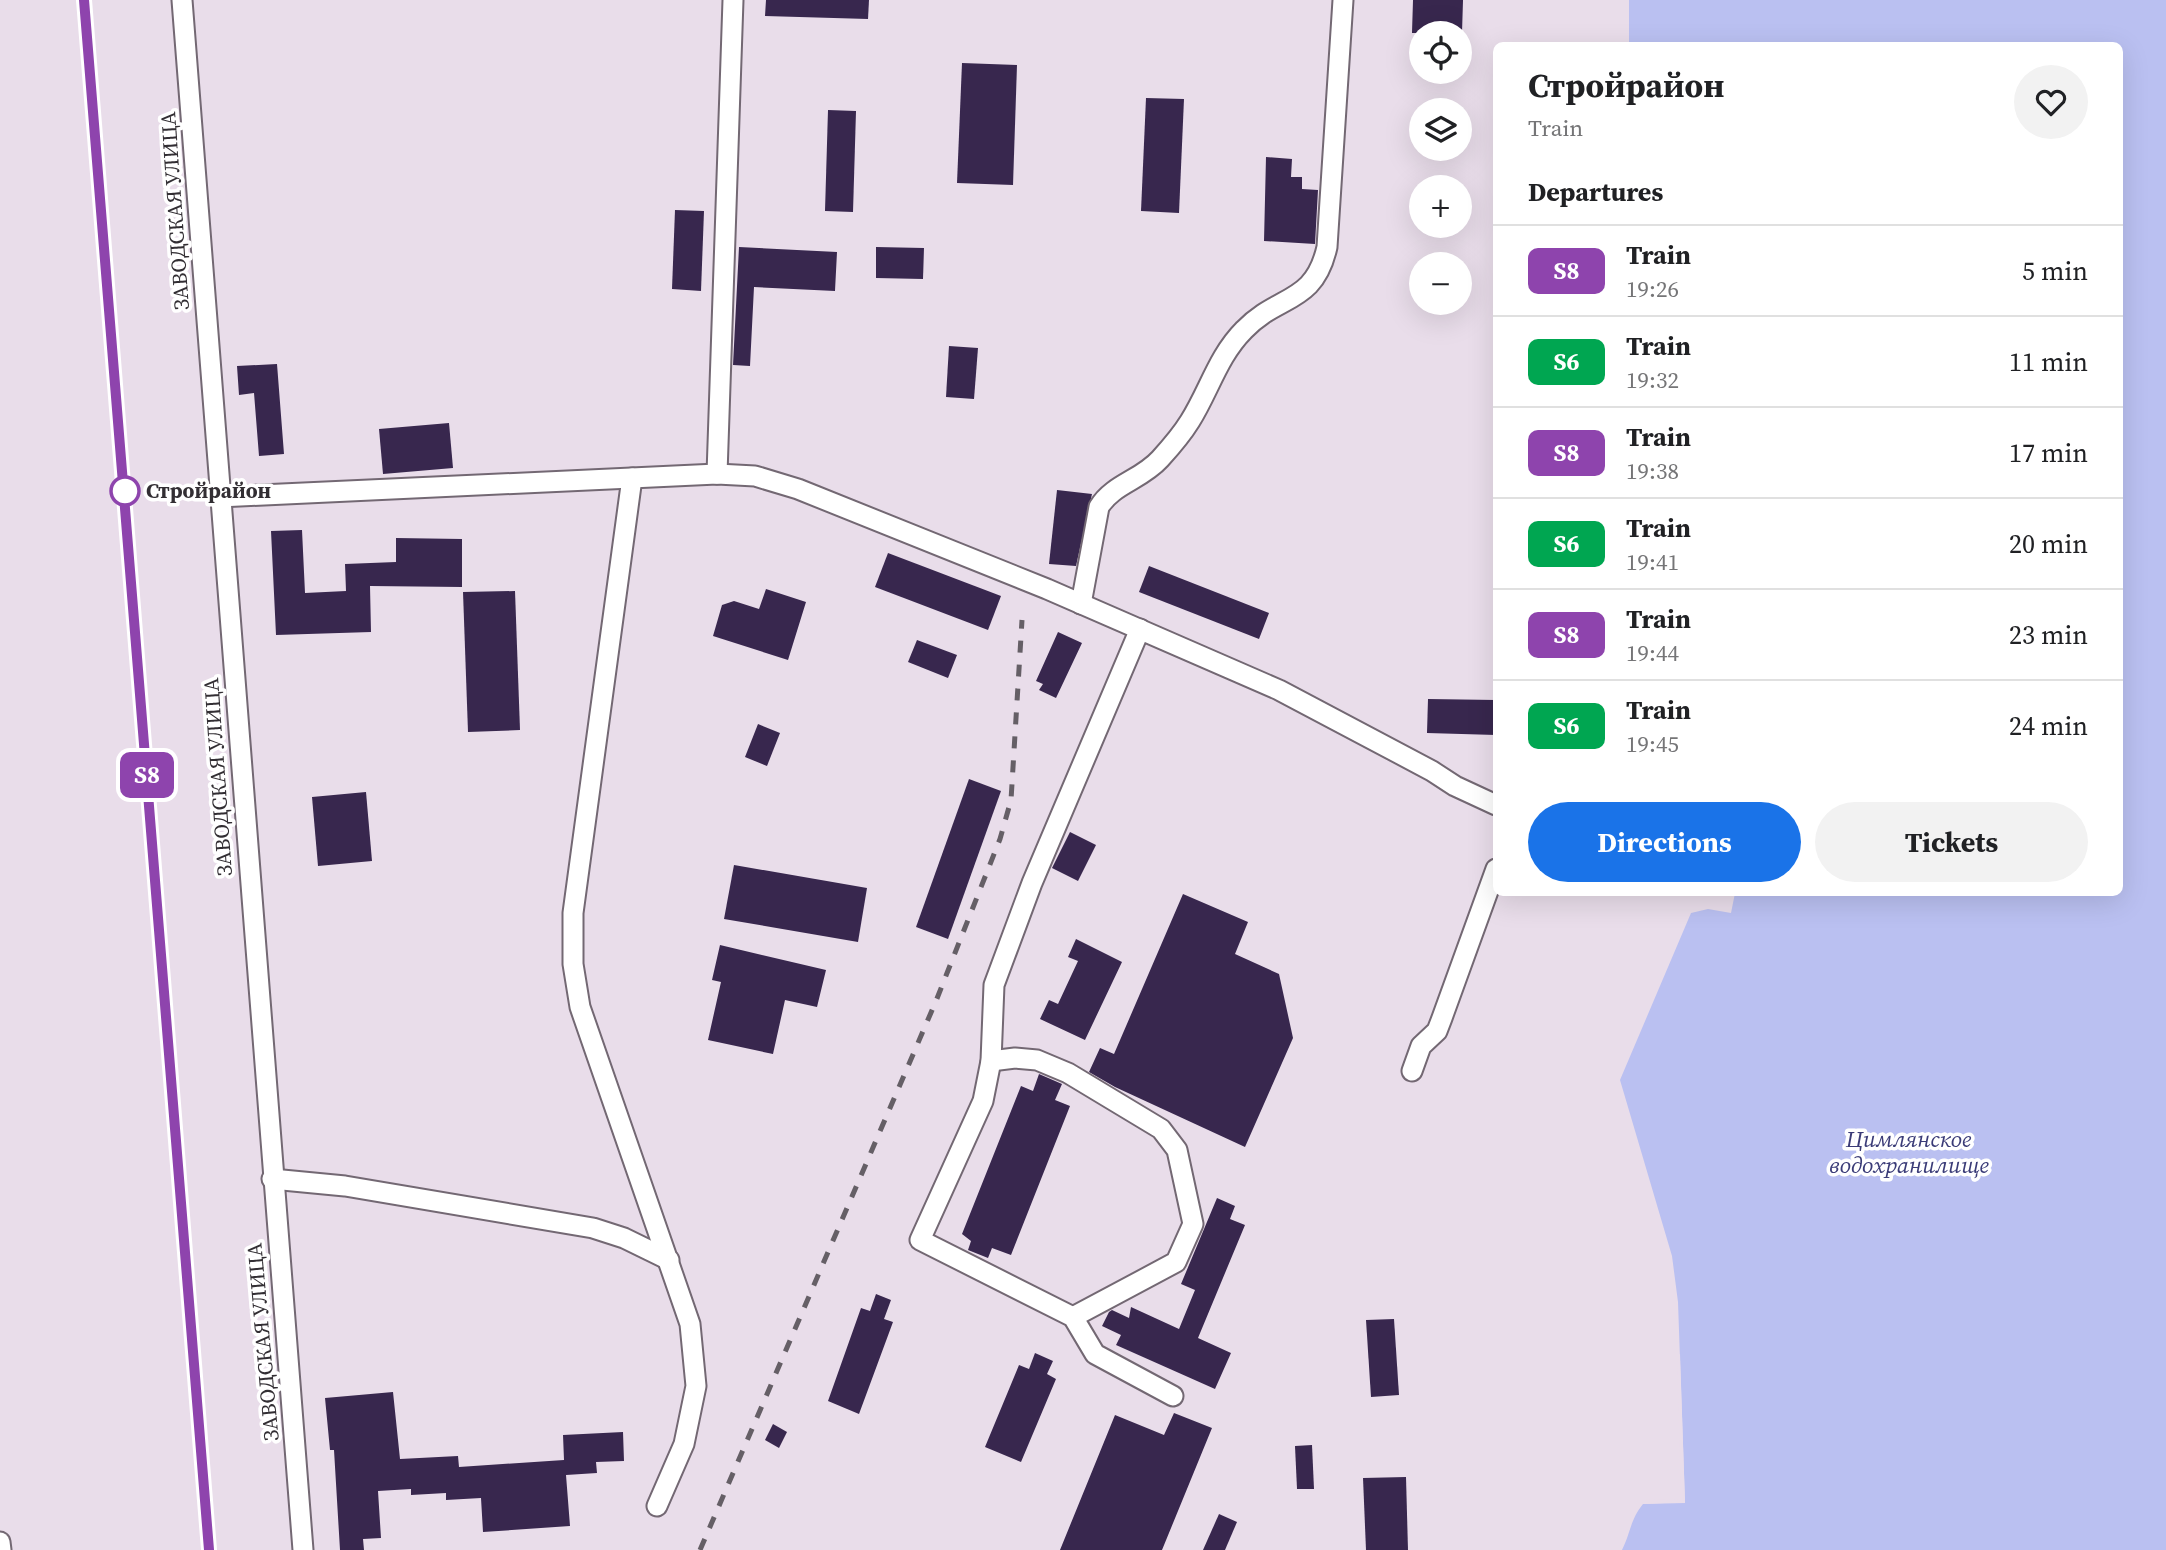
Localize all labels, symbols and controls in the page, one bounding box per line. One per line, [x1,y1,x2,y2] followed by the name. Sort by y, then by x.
[1409,21,1472,315] map controls
[1409,21,1472,84] button: locate
[1528,63,1725,108] text: Стройрайон
[2014,65,2088,139] button: heart
[1409,98,1472,161] button: layers
[153,111,196,311] street label: ЗАВОДСКАЯ УЛИЦА
[1528,112,1583,144] text: Train
[1528,174,1663,210] text: Departures
[1409,175,1472,238] button: +
[1626,237,1691,273] text: Train
[1409,252,1472,315] button: −
[2022,253,2088,289] text: 5 min
[1554,254,1580,287] text: S8
[1626,273,1679,305] text: 19:26
[1626,328,1691,364] text: Train
[2009,344,2088,380] text: 11 min
[1554,345,1580,378] text: S6
[1626,364,1679,396] text: 19:32
[1626,419,1691,455] text: Train
[2009,435,2088,471] text: 17 min
[1554,436,1580,469] text: S8
[1626,455,1679,487] text: 19:38
[110,476,140,506] marker: Стройрайон
[146,476,271,505] place label: Стройрайон
[1626,510,1691,546] text: Train
[2009,526,2088,562] text: 20 min
[1554,527,1580,560] text: S6
[1626,546,1679,578] text: 19:41
[1626,601,1691,637] text: Train
[2009,617,2088,653] text: 23 min
[1554,618,1580,651] text: S8
[1626,637,1679,669] text: 19:44
[196,677,239,877] street label: ЗАВОДСКАЯ УЛИЦА
[1626,692,1691,728] text: Train
[2009,708,2088,744] text: 24 min
[1554,709,1580,742] text: S6
[1626,728,1679,760] text: 19:45
[116,752,178,798] line badge: S8
[134,758,160,791] text: S8
[1528,802,1801,882] button: Directions
[1815,802,2088,882] button: Tickets
[1829,1123,1990,1181] water label: Цимлянское водохранилище
[239,1242,286,1442] street label: ЗАВОДСКАЯ УЛИЦА

